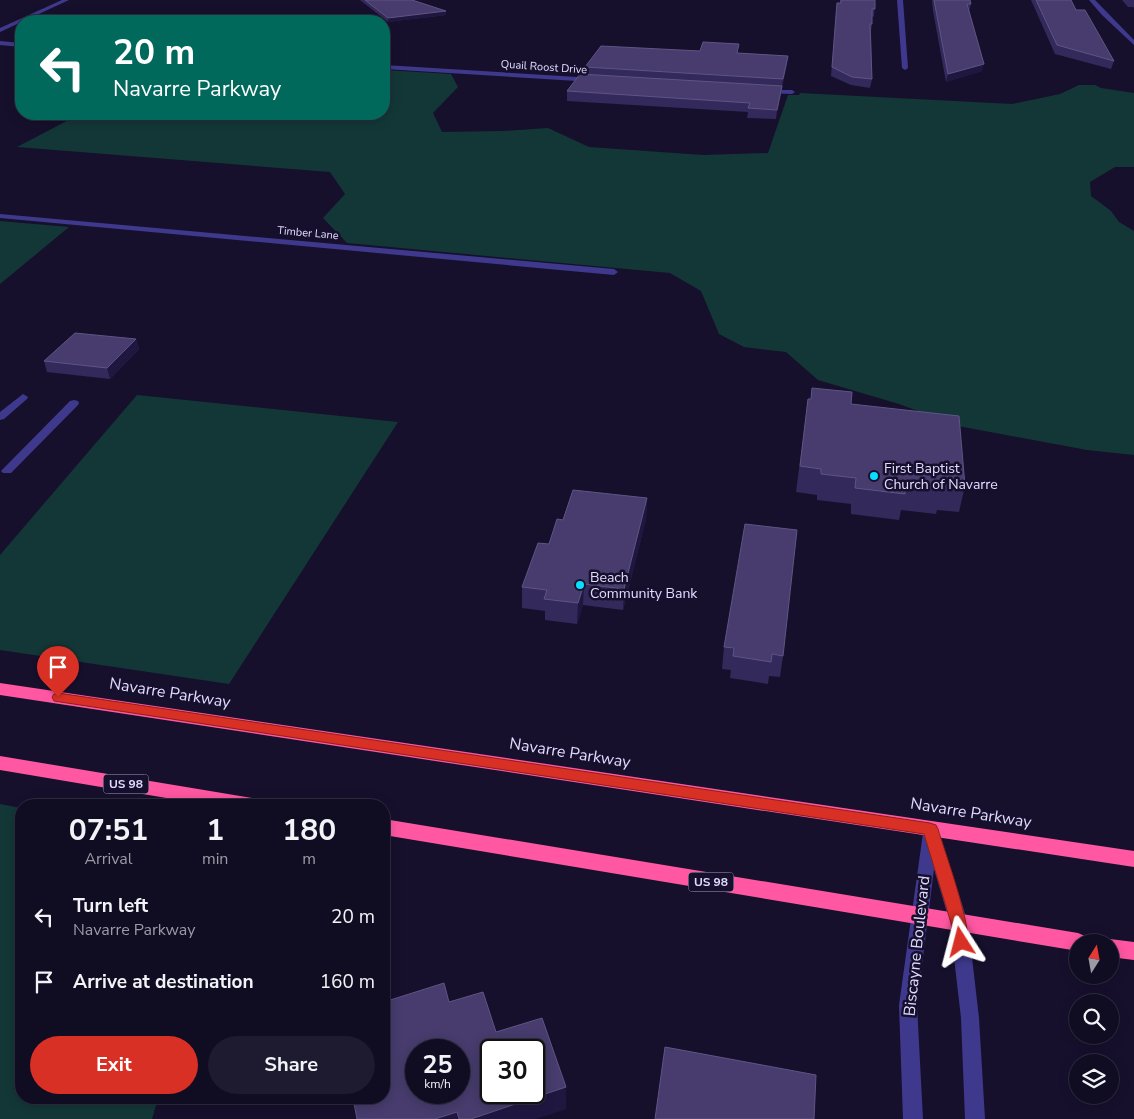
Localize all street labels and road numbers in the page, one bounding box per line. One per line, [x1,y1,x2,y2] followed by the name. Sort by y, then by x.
[500,56,588,78] street label: Quail Roost Drive
[277,223,339,243] street label: Timber Lane
[108,673,233,714] street label: Navarre Parkway
[508,733,633,774] street label: Navarre Parkway
[104,774,148,794] road number: US 98
[909,793,1034,834] street label: Navarre Parkway
[688,872,734,892] road number: US 98
[899,875,935,1017] street label: Biscayne Boulevard

